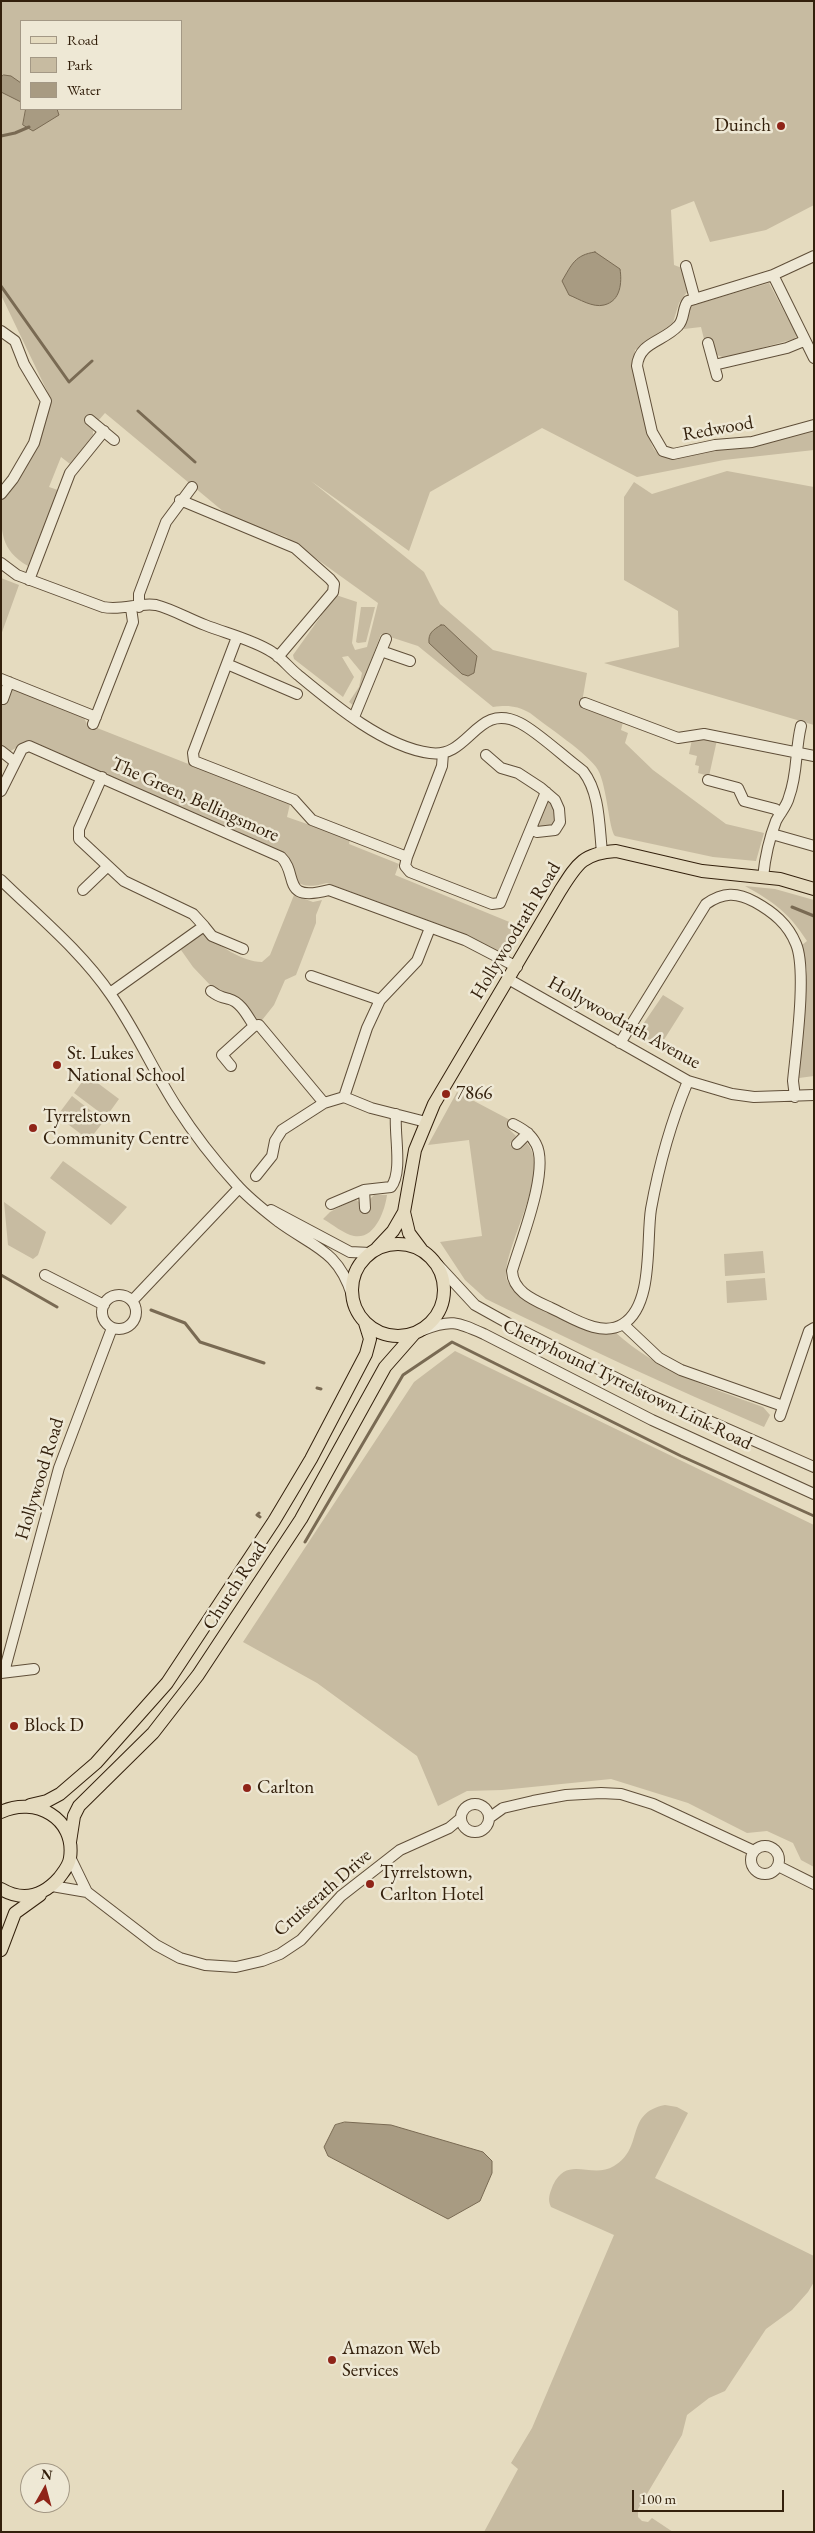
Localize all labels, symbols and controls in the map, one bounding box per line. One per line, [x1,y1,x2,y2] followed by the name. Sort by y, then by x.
[20,20,182,110] legend
[67,30,98,49] text: Road
[67,55,93,74] text: Park
[67,80,101,99] text: Water
[714,115,771,137] place label: Duinch
[775,120,787,132] marker: Duinch
[681,412,755,446] street label: Redwood
[107,753,283,847] street label: The Green, Bellingsmore
[466,858,566,1004] street label: Hollywoodrath Road
[544,972,704,1074] street label: Hollywoodrath Avenue
[67,1043,185,1087] place label: St. Lukes National School
[51,1059,63,1071] marker: St. Lukes National School
[456,1083,492,1105] place label: 7866
[440,1088,452,1100] marker: 7866
[43,1106,189,1150] place label: Tyrrelstown Community Centre
[27,1122,39,1134] marker: Tyrrelstown Community Centre
[499,1315,755,1455] street label: Cherryhound Tyrrelstown Link Road
[11,1415,69,1543] street label: Hollywood Road
[198,1538,272,1634] street label: Church Road
[24,1715,84,1737] place label: Block D
[8,1720,20,1732] marker: Block D
[257,1777,314,1799] place label: Carlton
[241,1782,253,1794] marker: Carlton
[269,1844,377,1942] street label: Cruiserath Drive
[380,1862,484,1906] place label: Tyrrelstown, Carlton Hotel
[364,1878,376,1890] marker: Tyrrelstown, Carlton Hotel
[342,2338,440,2382] place label: Amazon Web Services
[326,2354,338,2366] marker: Amazon Web Services
[20,2463,70,2513] north arrow
[40,2464,53,2484] text: N
[635,2480,788,2512] scale bar
[640,2489,676,2508] text: 100 m

